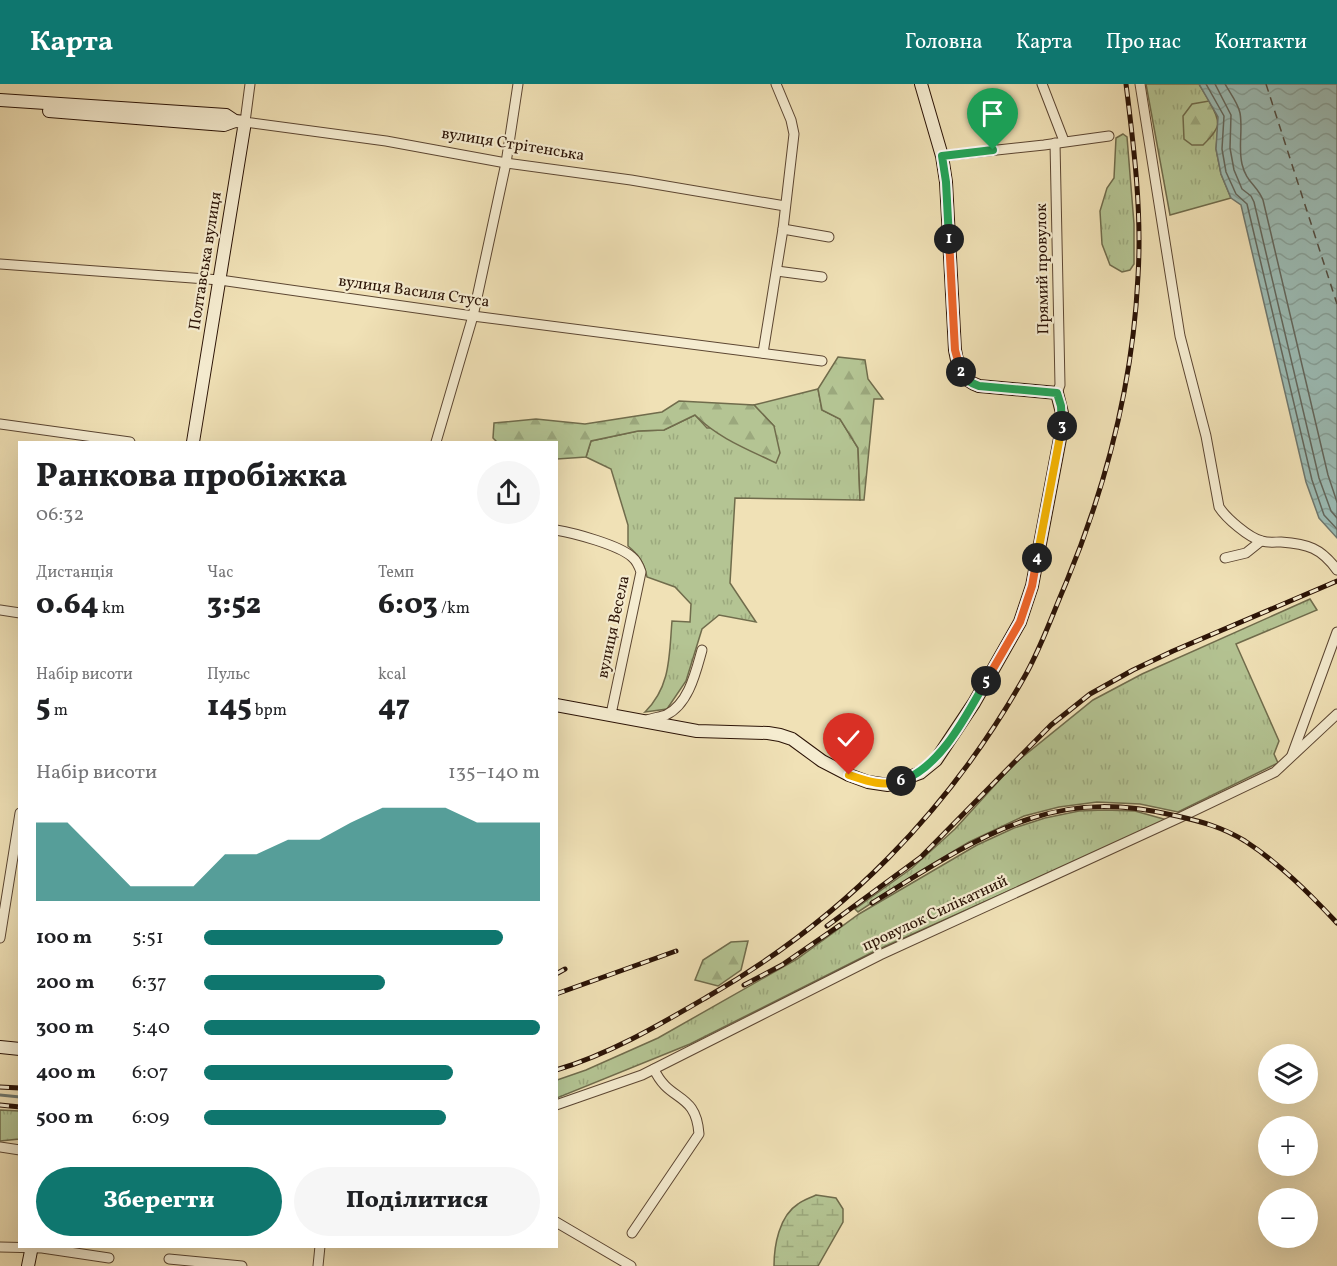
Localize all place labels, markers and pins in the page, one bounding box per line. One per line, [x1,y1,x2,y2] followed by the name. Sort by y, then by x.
[967,88,1018,150] pin
[934,224,964,254] pin: 1
[946,357,976,387] pin: 2
[1047,411,1077,441] pin: 3
[1022,543,1052,573] pin: 4
[971,666,1001,696] pin: 5
[823,713,874,775] pin
[886,766,916,796] pin: 6

